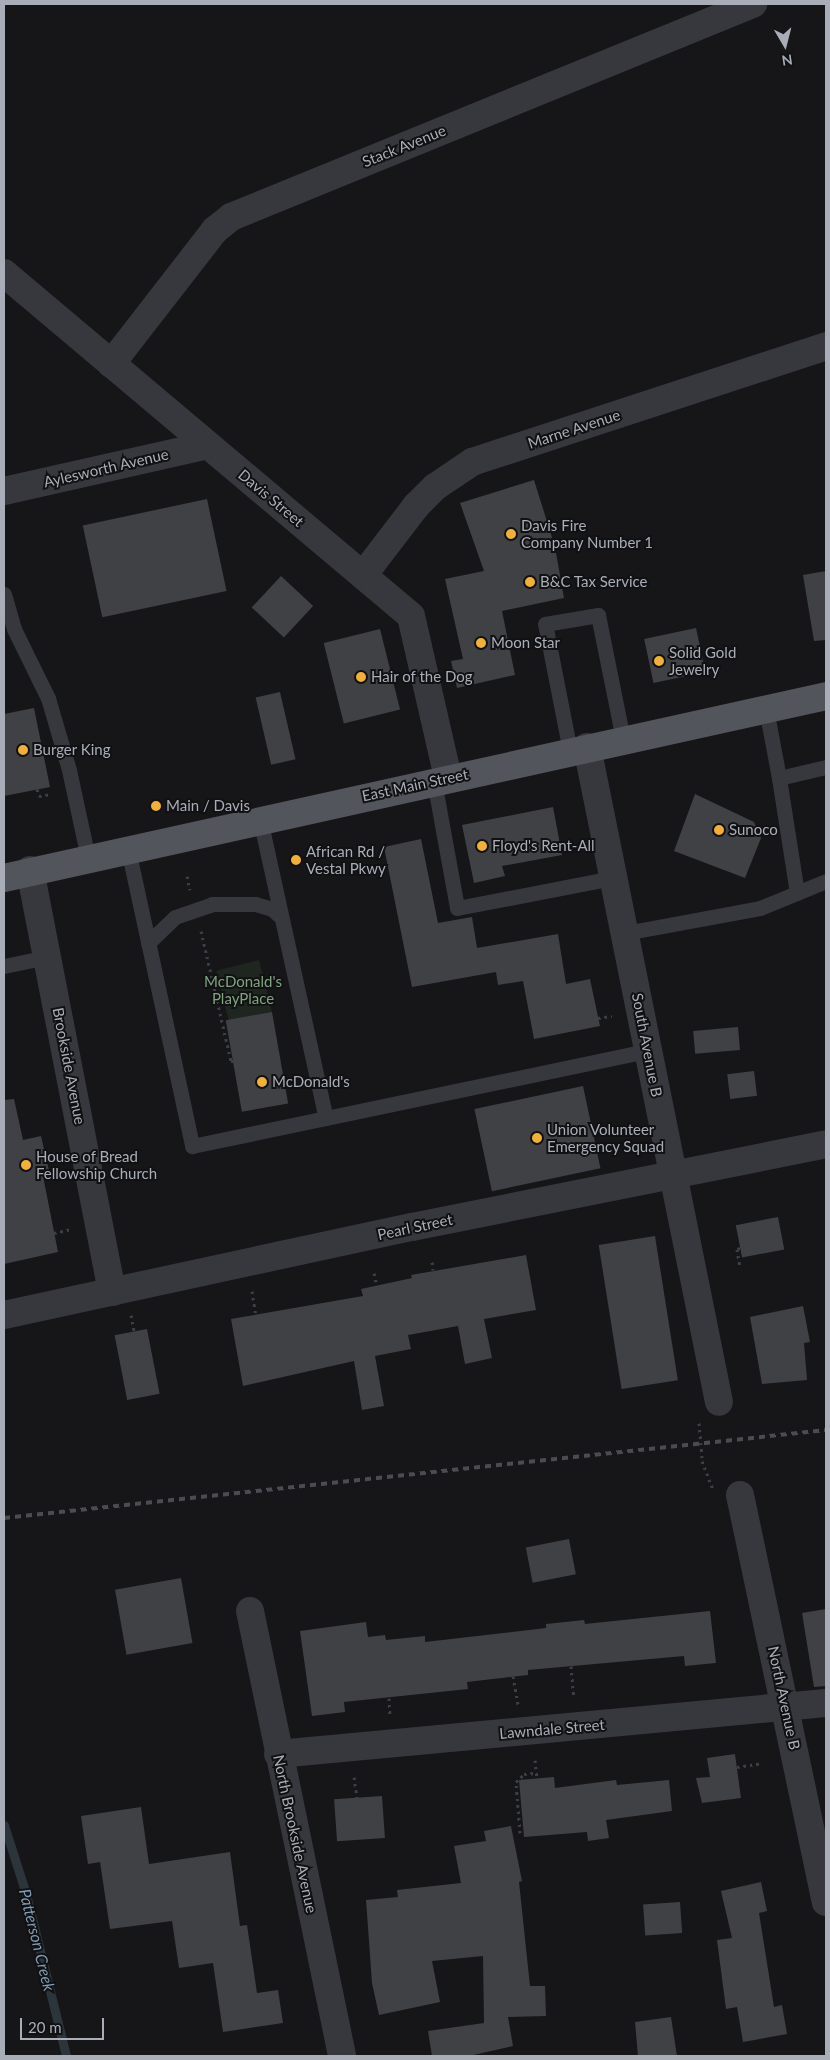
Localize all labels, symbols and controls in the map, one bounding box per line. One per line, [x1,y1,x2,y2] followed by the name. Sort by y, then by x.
[760,20,810,70] north arrow
[781,51,794,70] text: N
[359,121,449,171] street label: Stack Avenue
[525,406,623,452] street label: Marne Avenue
[42,445,170,491] street label: Aylesworth Avenue
[235,465,307,531] street label: Davis Street
[521,516,654,551] place label: Davis Fire Company Number 1
[505,528,517,540] marker: Davis Fire Company Number 1
[540,573,648,591] place label: B&C Tax Service
[524,576,536,588] marker: B&C Tax Service
[491,634,560,652] place label: Moon Star
[475,637,487,649] marker: Moon Star
[669,643,736,678] place label: Solid Gold Jewelry
[653,655,665,667] marker: Solid Gold Jewelry
[371,668,473,686] place label: Hair of the Dog
[355,671,367,683] marker: Hair of the Dog
[33,741,111,759] place label: Burger King
[17,744,29,756] marker: Burger King
[360,765,470,805] street label: East Main Street
[166,797,250,815] place label: Main / Davis
[150,800,162,812] marker: Main / Davis
[729,821,778,839] place label: Sunoco
[713,824,725,836] marker: Sunoco
[492,837,595,855] place label: Floyd's Rent-All
[476,840,488,852] marker: Floyd's Rent-All
[306,842,386,877] place label: African Rd / Vestal Pkwy
[290,854,302,866] marker: African Rd / Vestal Pkwy
[204,972,282,1007] park label: McDonald's PlayPlace
[628,991,666,1099] street label: South Avenue B
[49,1006,89,1126] street label: Brookside Avenue
[272,1073,350,1091] place label: McDonald's
[256,1076,268,1088] marker: McDonald's
[547,1120,664,1155] place label: Union Volunteer Emergency Squad
[531,1132,543,1144] marker: Union Volunteer Emergency Squad
[36,1147,157,1182] place label: House of Bread Fellowship Church
[20,1159,32,1171] marker: House of Bread Fellowship Church
[376,1210,454,1244] street label: Pearl Street
[764,1644,804,1752] street label: North Avenue B
[498,1715,606,1743] street label: Lawndale Street
[269,1753,321,1915] street label: North Brookside Avenue
[15,1887,59,1993] water label: Patterson Creek
[22,2008,106,2040] scale bar
[28,2018,62,2036] text: 20 m

